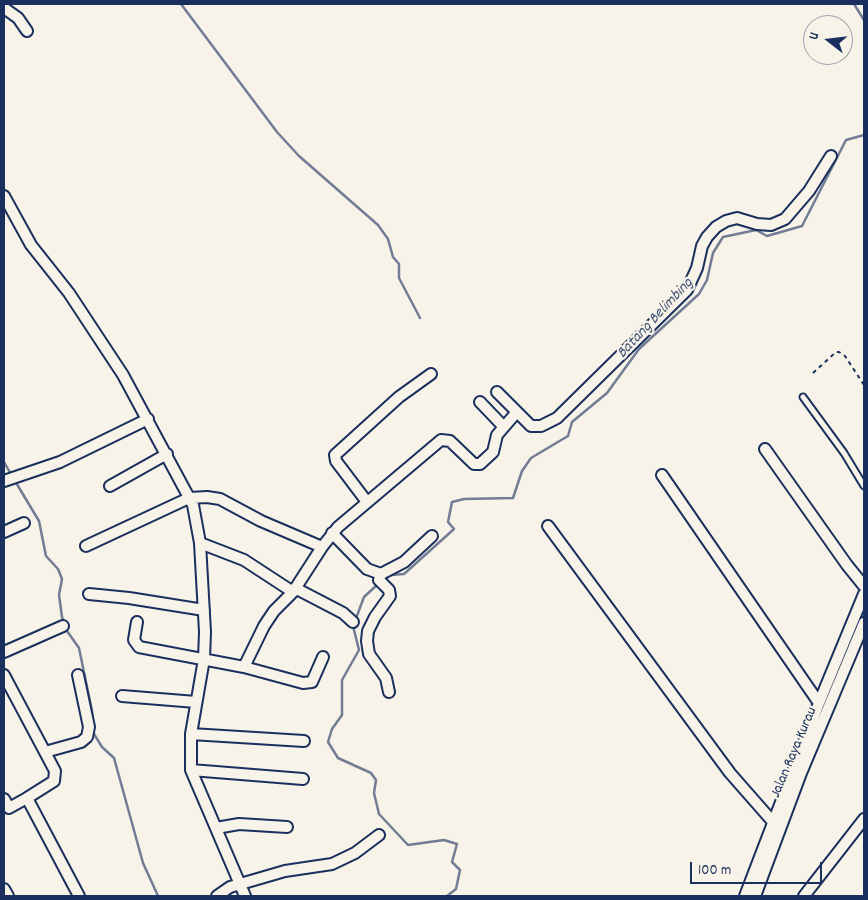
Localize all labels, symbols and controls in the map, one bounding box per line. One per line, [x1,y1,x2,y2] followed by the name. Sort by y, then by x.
[803,15,853,65] north arrow
[804,30,825,42] text: U
[614,275,698,363] water label: Batang Belimbing
[768,705,822,801] street label: Jalan Raya Kurau
[693,852,826,884] scale bar
[698,860,731,882] text: 100 m

